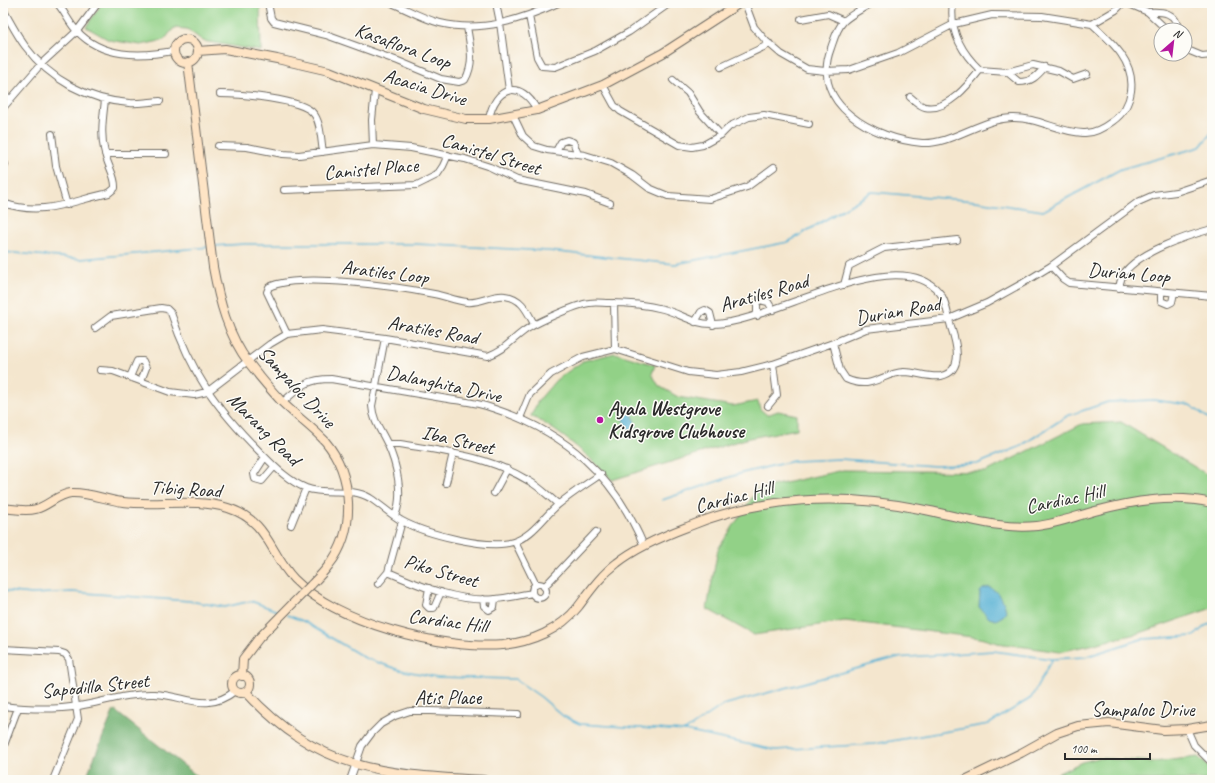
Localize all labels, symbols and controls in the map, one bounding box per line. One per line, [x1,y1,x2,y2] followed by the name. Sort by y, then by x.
[352,17,456,75] street label: Kasaflora Loop
[1153,22,1193,62] north arrow
[1171,25,1186,42] text: N
[380,63,471,112] street label: Acacia Drive
[438,127,546,182] street label: Canistel Street
[323,152,421,186] street label: Canistel Place
[340,254,432,290] street label: Aratiles Loop
[1087,257,1172,289] street label: Durian Loop
[717,268,814,318] street label: Aratiles Road
[854,291,945,331] street label: Durian Road
[386,310,483,351] street label: Aratiles Road
[253,341,342,434] street label: Sampaloc Drive
[384,360,505,409] street label: Dalanghita Drive
[222,387,308,473] street label: Marang Road
[608,396,746,444] place label: Ayala Westgrove Kidsgrove Clubhouse
[595,415,605,425] marker: Ayala Westgrove Kidsgrove Clubhouse
[419,420,499,461] street label: Iba Street
[692,474,779,519] street label: Cardiac Hill
[150,475,225,504] street label: Tibig Road
[1024,478,1110,519] street label: Cardiac Hill
[401,549,483,594] street label: Piko Street
[407,603,493,639] street label: Cardiac Hill
[40,668,152,704] street label: Sapodilla Street
[415,685,483,710] street label: Atis Place
[1091,697,1196,722] street label: Sampaloc Drive
[1065,735,1150,761] scale bar
[1071,741,1098,757] text: 100 m

